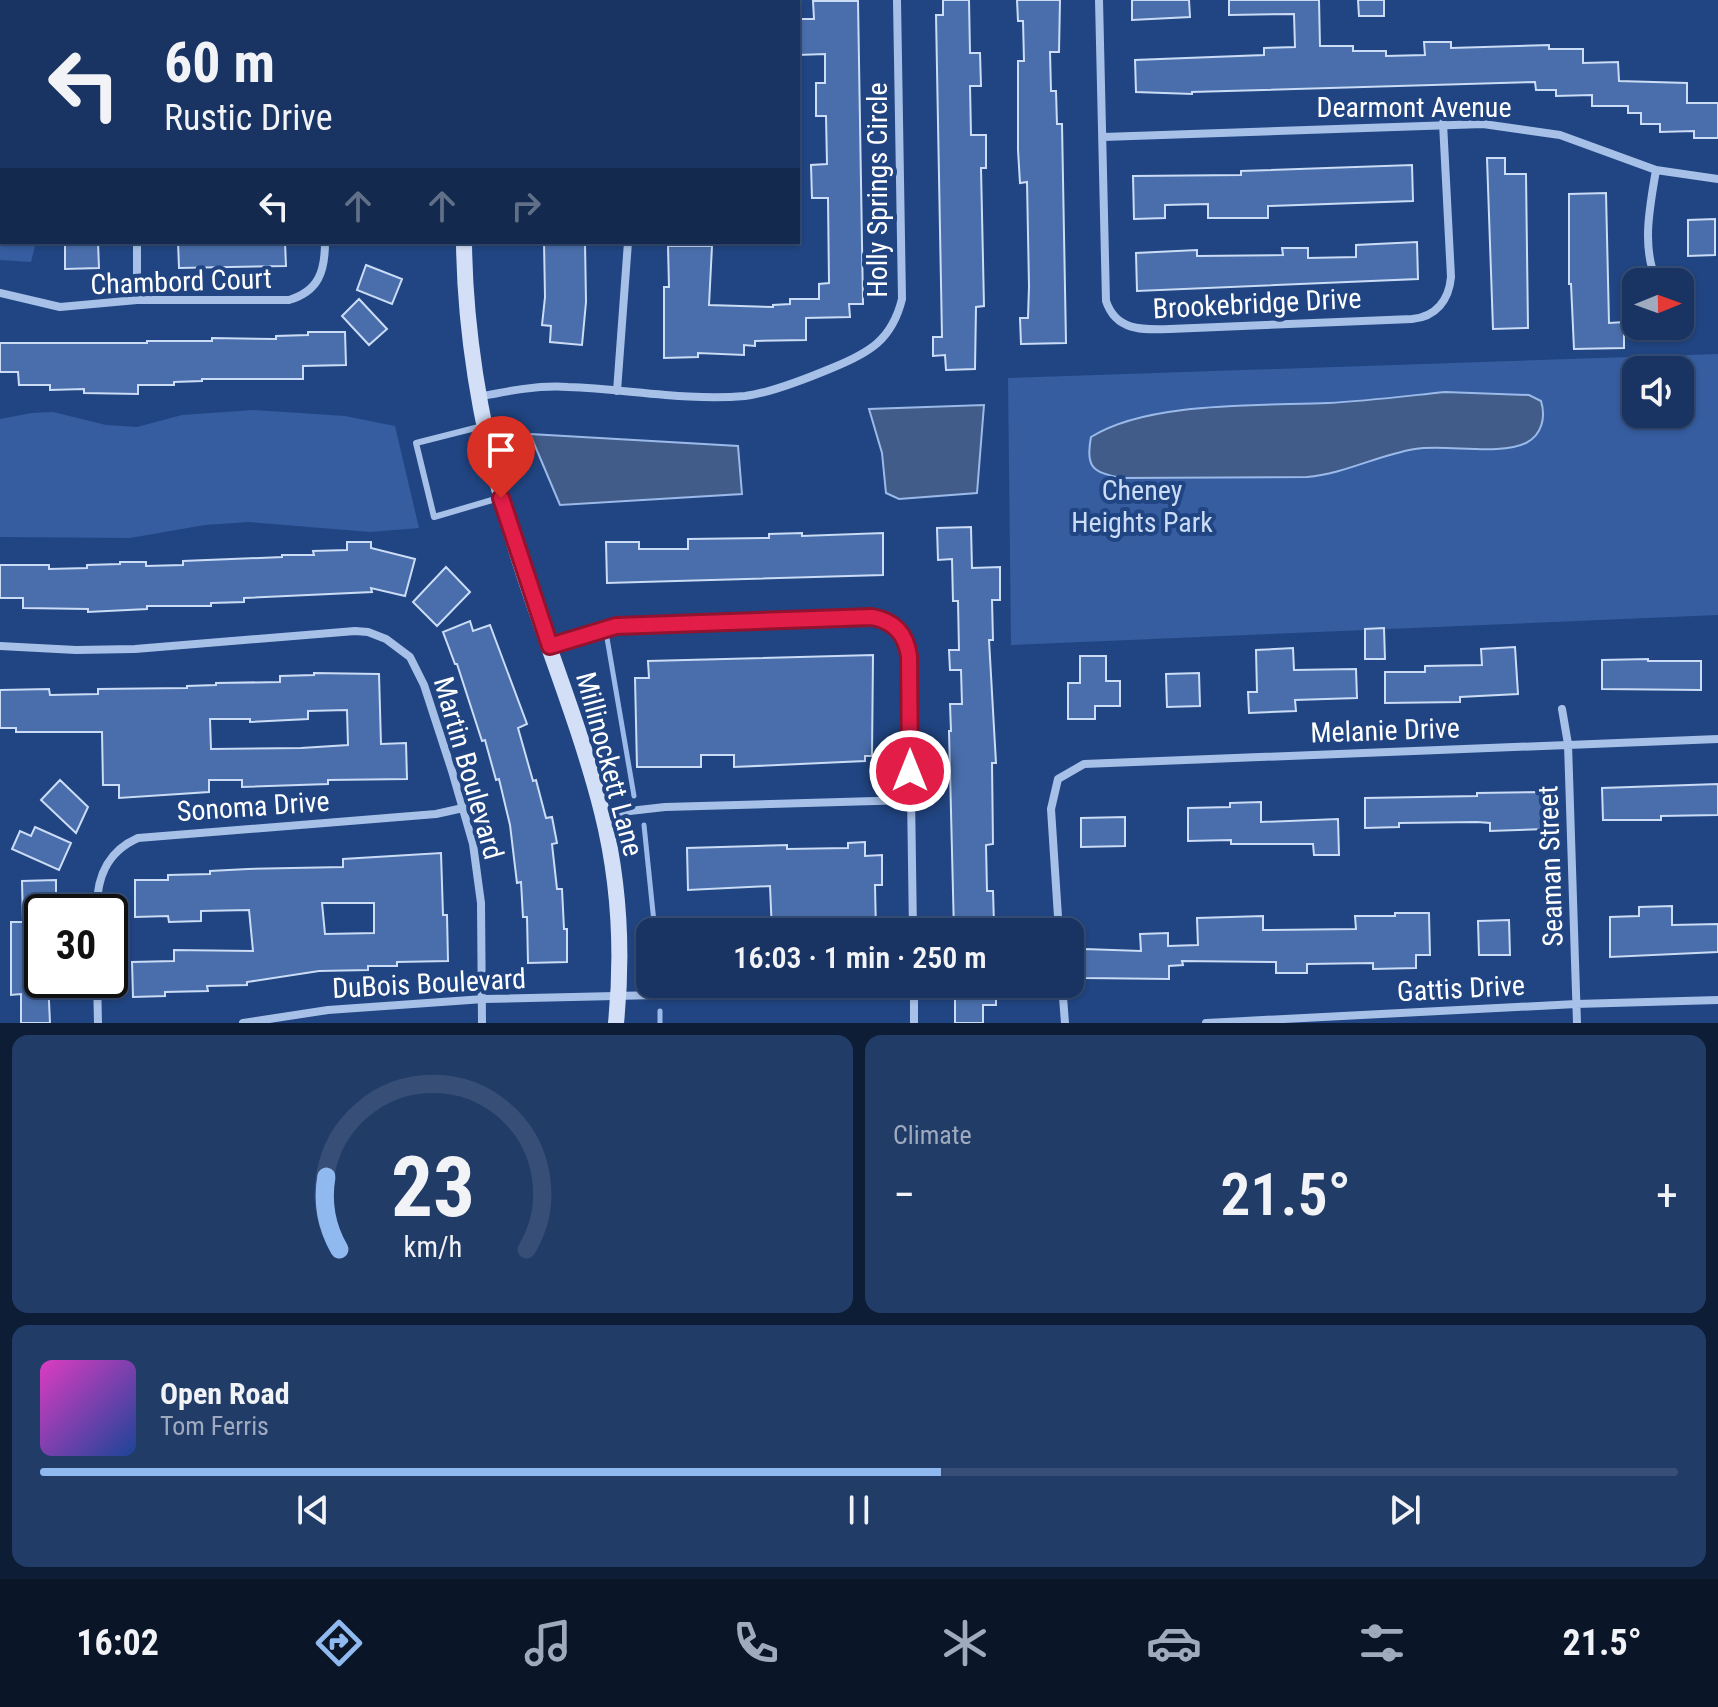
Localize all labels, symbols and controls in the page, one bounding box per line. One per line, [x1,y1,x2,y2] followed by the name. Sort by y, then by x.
[164,30,275,96] text: 60 m
[32,32,136,136] icon: left
[861,82,894,298] street label: Holly Springs Circle
[1316,91,1512,124] street label: Dearmont Avenue
[164,97,333,139] text: Rustic Drive
[252,184,296,228] icon: left
[336,184,380,228] icon: ahead
[420,184,464,228] icon: ahead
[504,184,548,228] icon: right
[90,262,272,301] street label: Chambord Court
[1622,268,1694,340] north arrow
[1622,268,1694,428] map controls
[1152,282,1362,325] street label: Brookebridge Drive
[1622,356,1694,428] button: sound
[467,416,535,498] pin
[479,428,523,472] icon: arrive
[1071,474,1213,539] park label: Cheney Heights Park
[569,668,650,860] street label: Millinockett Lane
[427,673,510,863] street label: Martin Boulevard
[1310,711,1460,750] street label: Melanie Drive
[868,729,952,813] position arrow
[176,785,330,828] street label: Sonoma Drive
[1531,785,1570,947] street label: Seaman Street
[24,894,128,998] speed limit sign: 30
[733,940,987,975] text: 16:03 · 1 min · 250 m
[331,962,527,1005] street label: DuBois Boulevard
[1396,969,1526,1008] street label: Gattis Drive
[893,1120,972,1150] text: Climate
[390,1139,475,1236] text: 23
[1220,1159,1351,1230] text: 21.5°
[893,1169,915,1221] text: −
[1656,1169,1678,1221] text: +
[403,1230,462,1264] text: km/h
[160,1376,290,1411] text: Open Road
[160,1411,269,1441] text: Tom Ferris
[291,1488,335,1532] icon: previous
[837,1488,881,1532] icon: pause
[1383,1488,1427,1532] icon: next
[311,1615,367,1671] icon: directions
[520,1615,576,1671] icon: music
[728,1615,784,1671] icon: phone
[937,1615,993,1671] icon: climate
[1146,1615,1202,1671] icon: car
[1354,1615,1410,1671] icon: filters
[76,1622,159,1664] text: 16:02
[1563,1622,1642,1664] text: 21.5°

